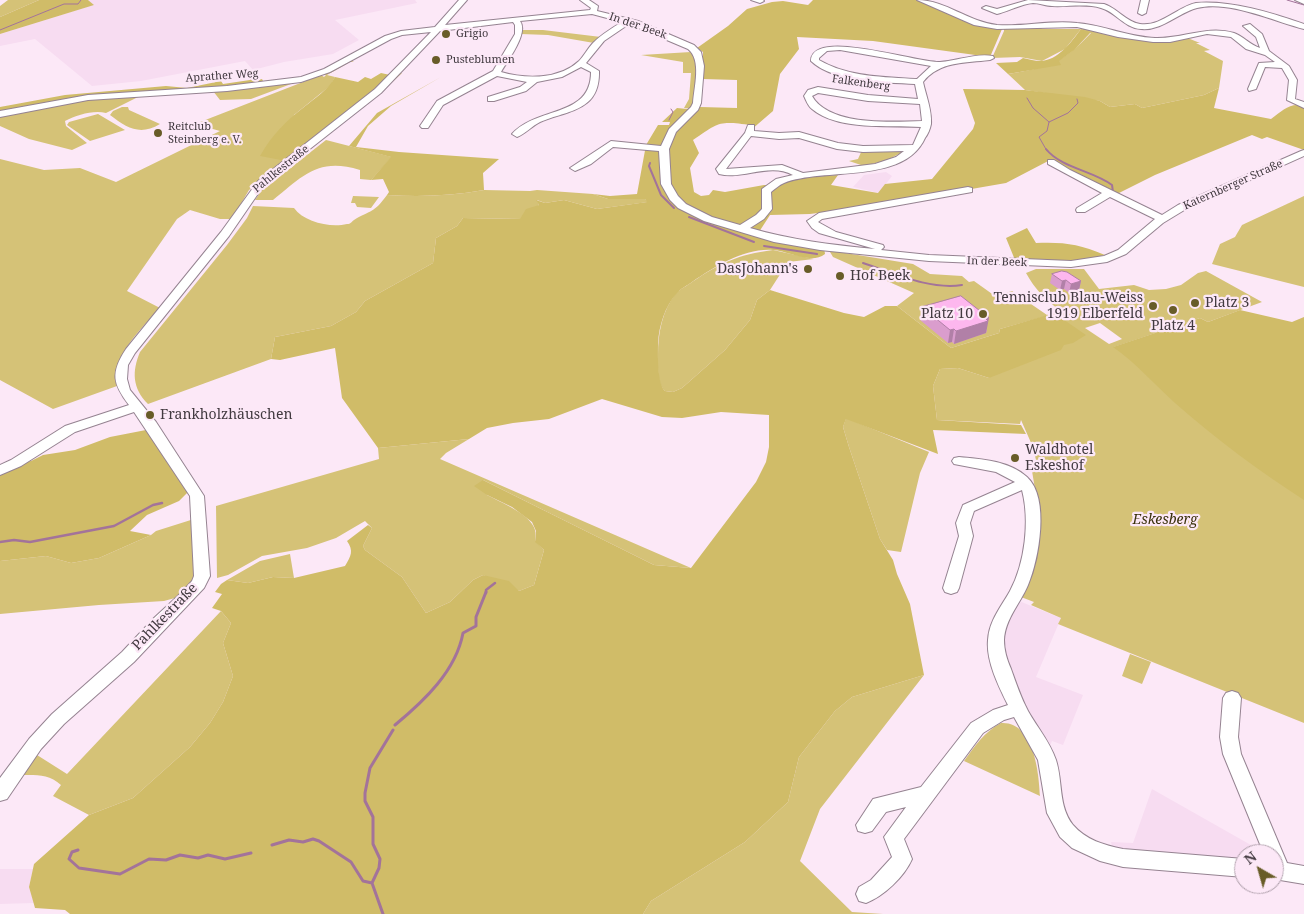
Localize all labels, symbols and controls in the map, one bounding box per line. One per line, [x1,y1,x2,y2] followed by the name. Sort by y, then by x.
[607,10,669,42] street label: In der Beek
[456,27,488,41] place label: Grigio
[440,28,452,40] marker: Grigio
[446,53,515,67] place label: Pusteblumen
[430,54,442,66] marker: Pusteblumen
[185,67,259,85] street label: Aprather Weg
[831,72,891,94] street label: Falkenberg
[168,120,241,146] place label: Reitclub Steinberg e. V.
[152,127,164,139] marker: Reitclub Steinberg e. V.
[250,142,312,196] street label: Pahlkestraße
[1181,157,1285,213] street label: Katernberger Straße
[967,254,1027,270] street label: In der Beek
[717,261,798,277] place label: DasJohann's
[802,263,814,275] marker: DasJohann's
[850,268,910,284] place label: Hof Beek
[834,270,846,282] marker: Hof Beek
[993,290,1143,322] place label: Tennisclub Blau-Weiss 1919 Elberfeld
[1205,295,1249,311] place label: Platz 3
[1189,297,1201,309] marker: Platz 3
[1147,300,1159,312] marker: Tennisclub Blau-Weiss 1919 Elberfeld
[1167,304,1179,316] marker: Platz 4
[921,306,973,322] place label: Platz 10
[977,308,989,320] marker: Platz 10
[1151,318,1195,334] place label: Platz 4
[160,407,292,423] place label: Frankholzhäuschen
[144,409,156,421] marker: Frankholzhäuschen
[1025,442,1093,474] place label: Waldhotel Eskeshof
[1009,452,1021,464] marker: Waldhotel Eskeshof
[1132,512,1198,528] park label: Eskesberg
[129,580,201,654] street label: Pahlkestraße
[1234,844,1284,894] north arrow
[1240,847,1260,868] text: N

